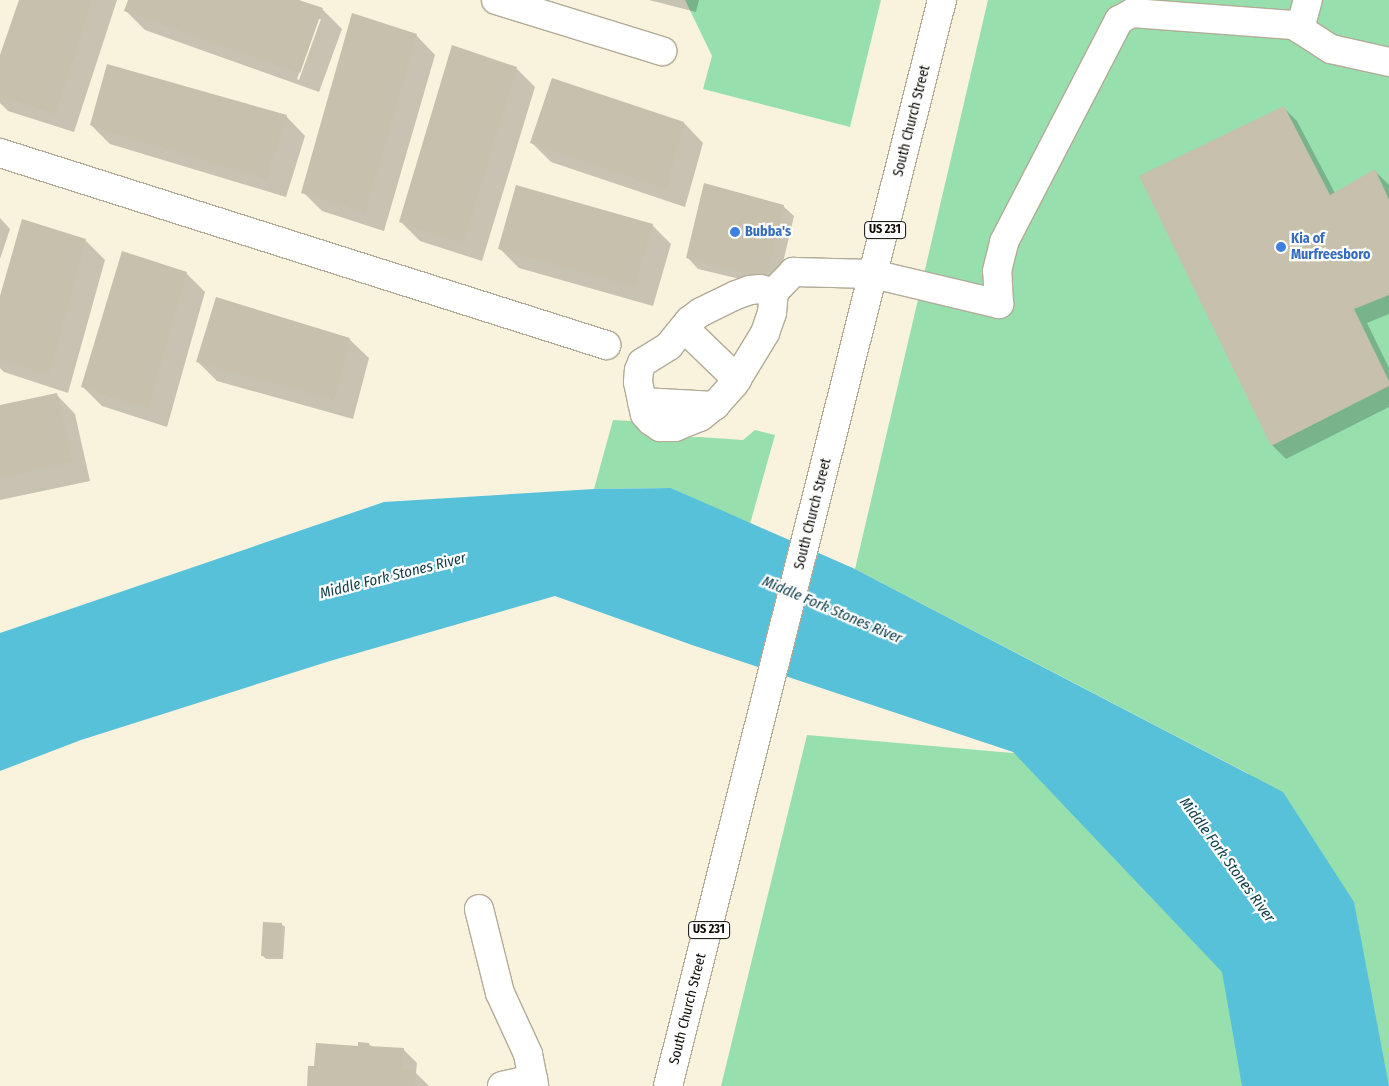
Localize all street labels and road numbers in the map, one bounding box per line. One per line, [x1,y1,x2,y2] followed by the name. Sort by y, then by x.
[890,64,934,178] street label: South Church Street
[864,220,906,240] road number: US 231
[791,457,835,571] street label: South Church Street
[688,920,730,940] road number: US 231
[666,952,710,1066] street label: South Church Street

